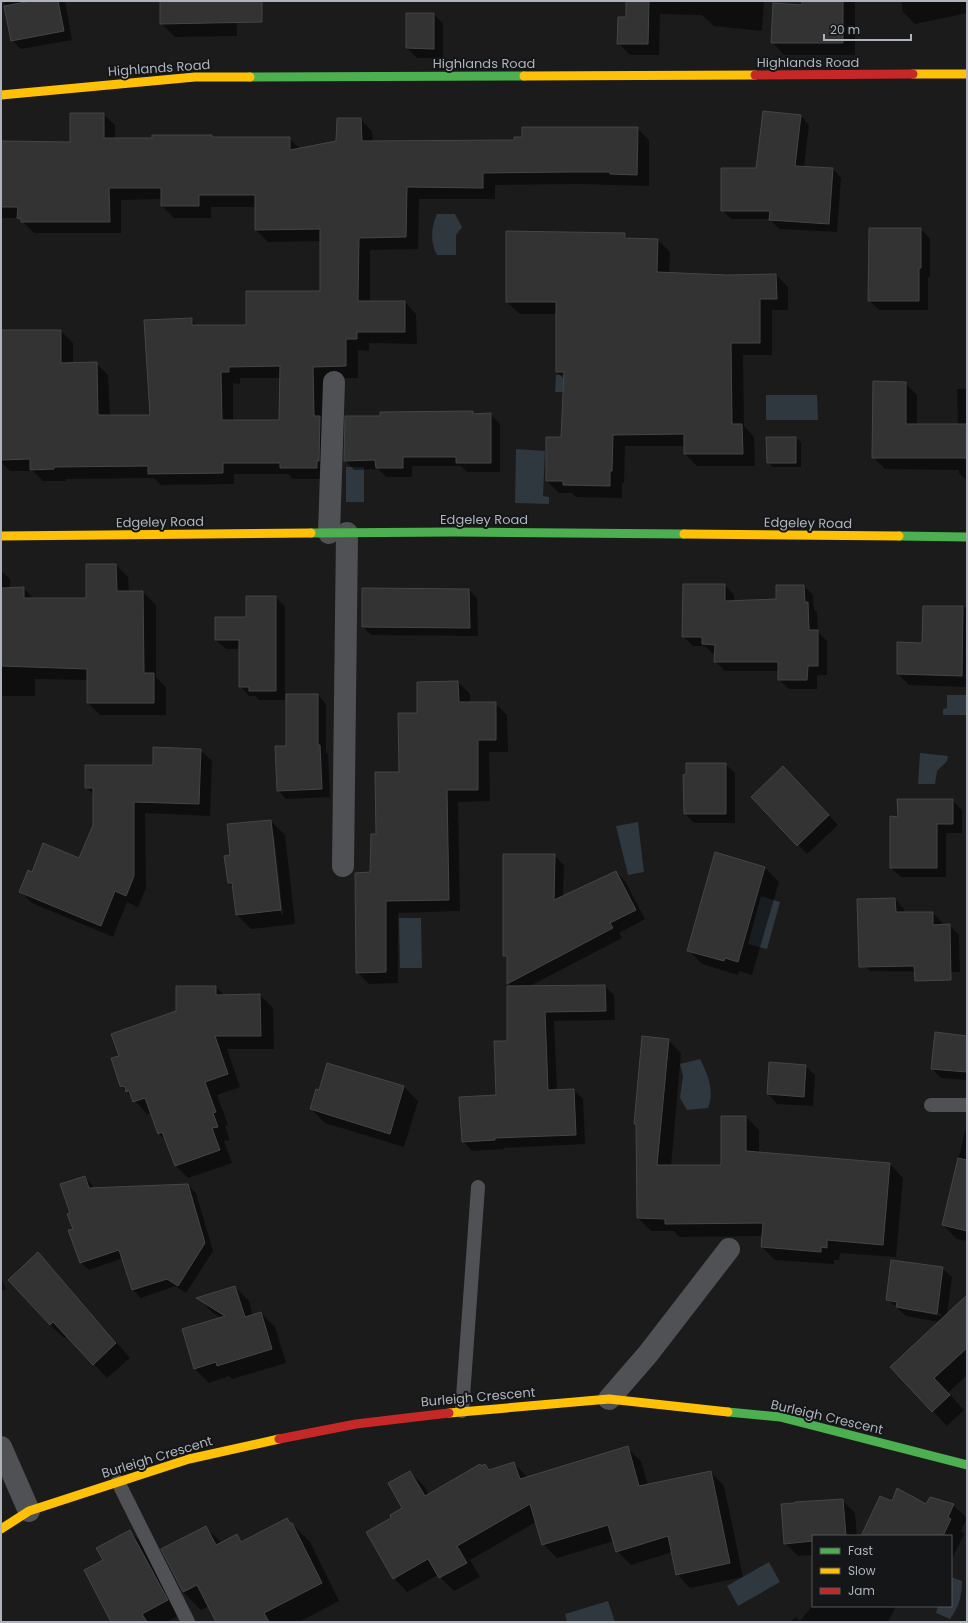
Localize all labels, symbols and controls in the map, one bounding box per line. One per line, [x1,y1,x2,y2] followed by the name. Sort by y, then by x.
[824,16,911,42] scale bar
[830,21,860,38] text: 20 m
[757,53,859,72] street label: Highlands Road
[433,54,535,73] street label: Highlands Road
[107,55,211,81] street label: Highlands Road
[440,510,528,529] street label: Edgeley Road
[116,512,204,532] street label: Edgeley Road
[764,513,852,533] street label: Edgeley Road
[420,1383,536,1411] street label: Burleigh Crescent
[769,1395,885,1439] street label: Burleigh Crescent
[99,1431,215,1483] street label: Burleigh Crescent
[812,1535,952,1607] legend
[848,1542,873,1559] text: Fast
[848,1562,876,1579] text: Slow
[848,1582,875,1599] text: Jam

